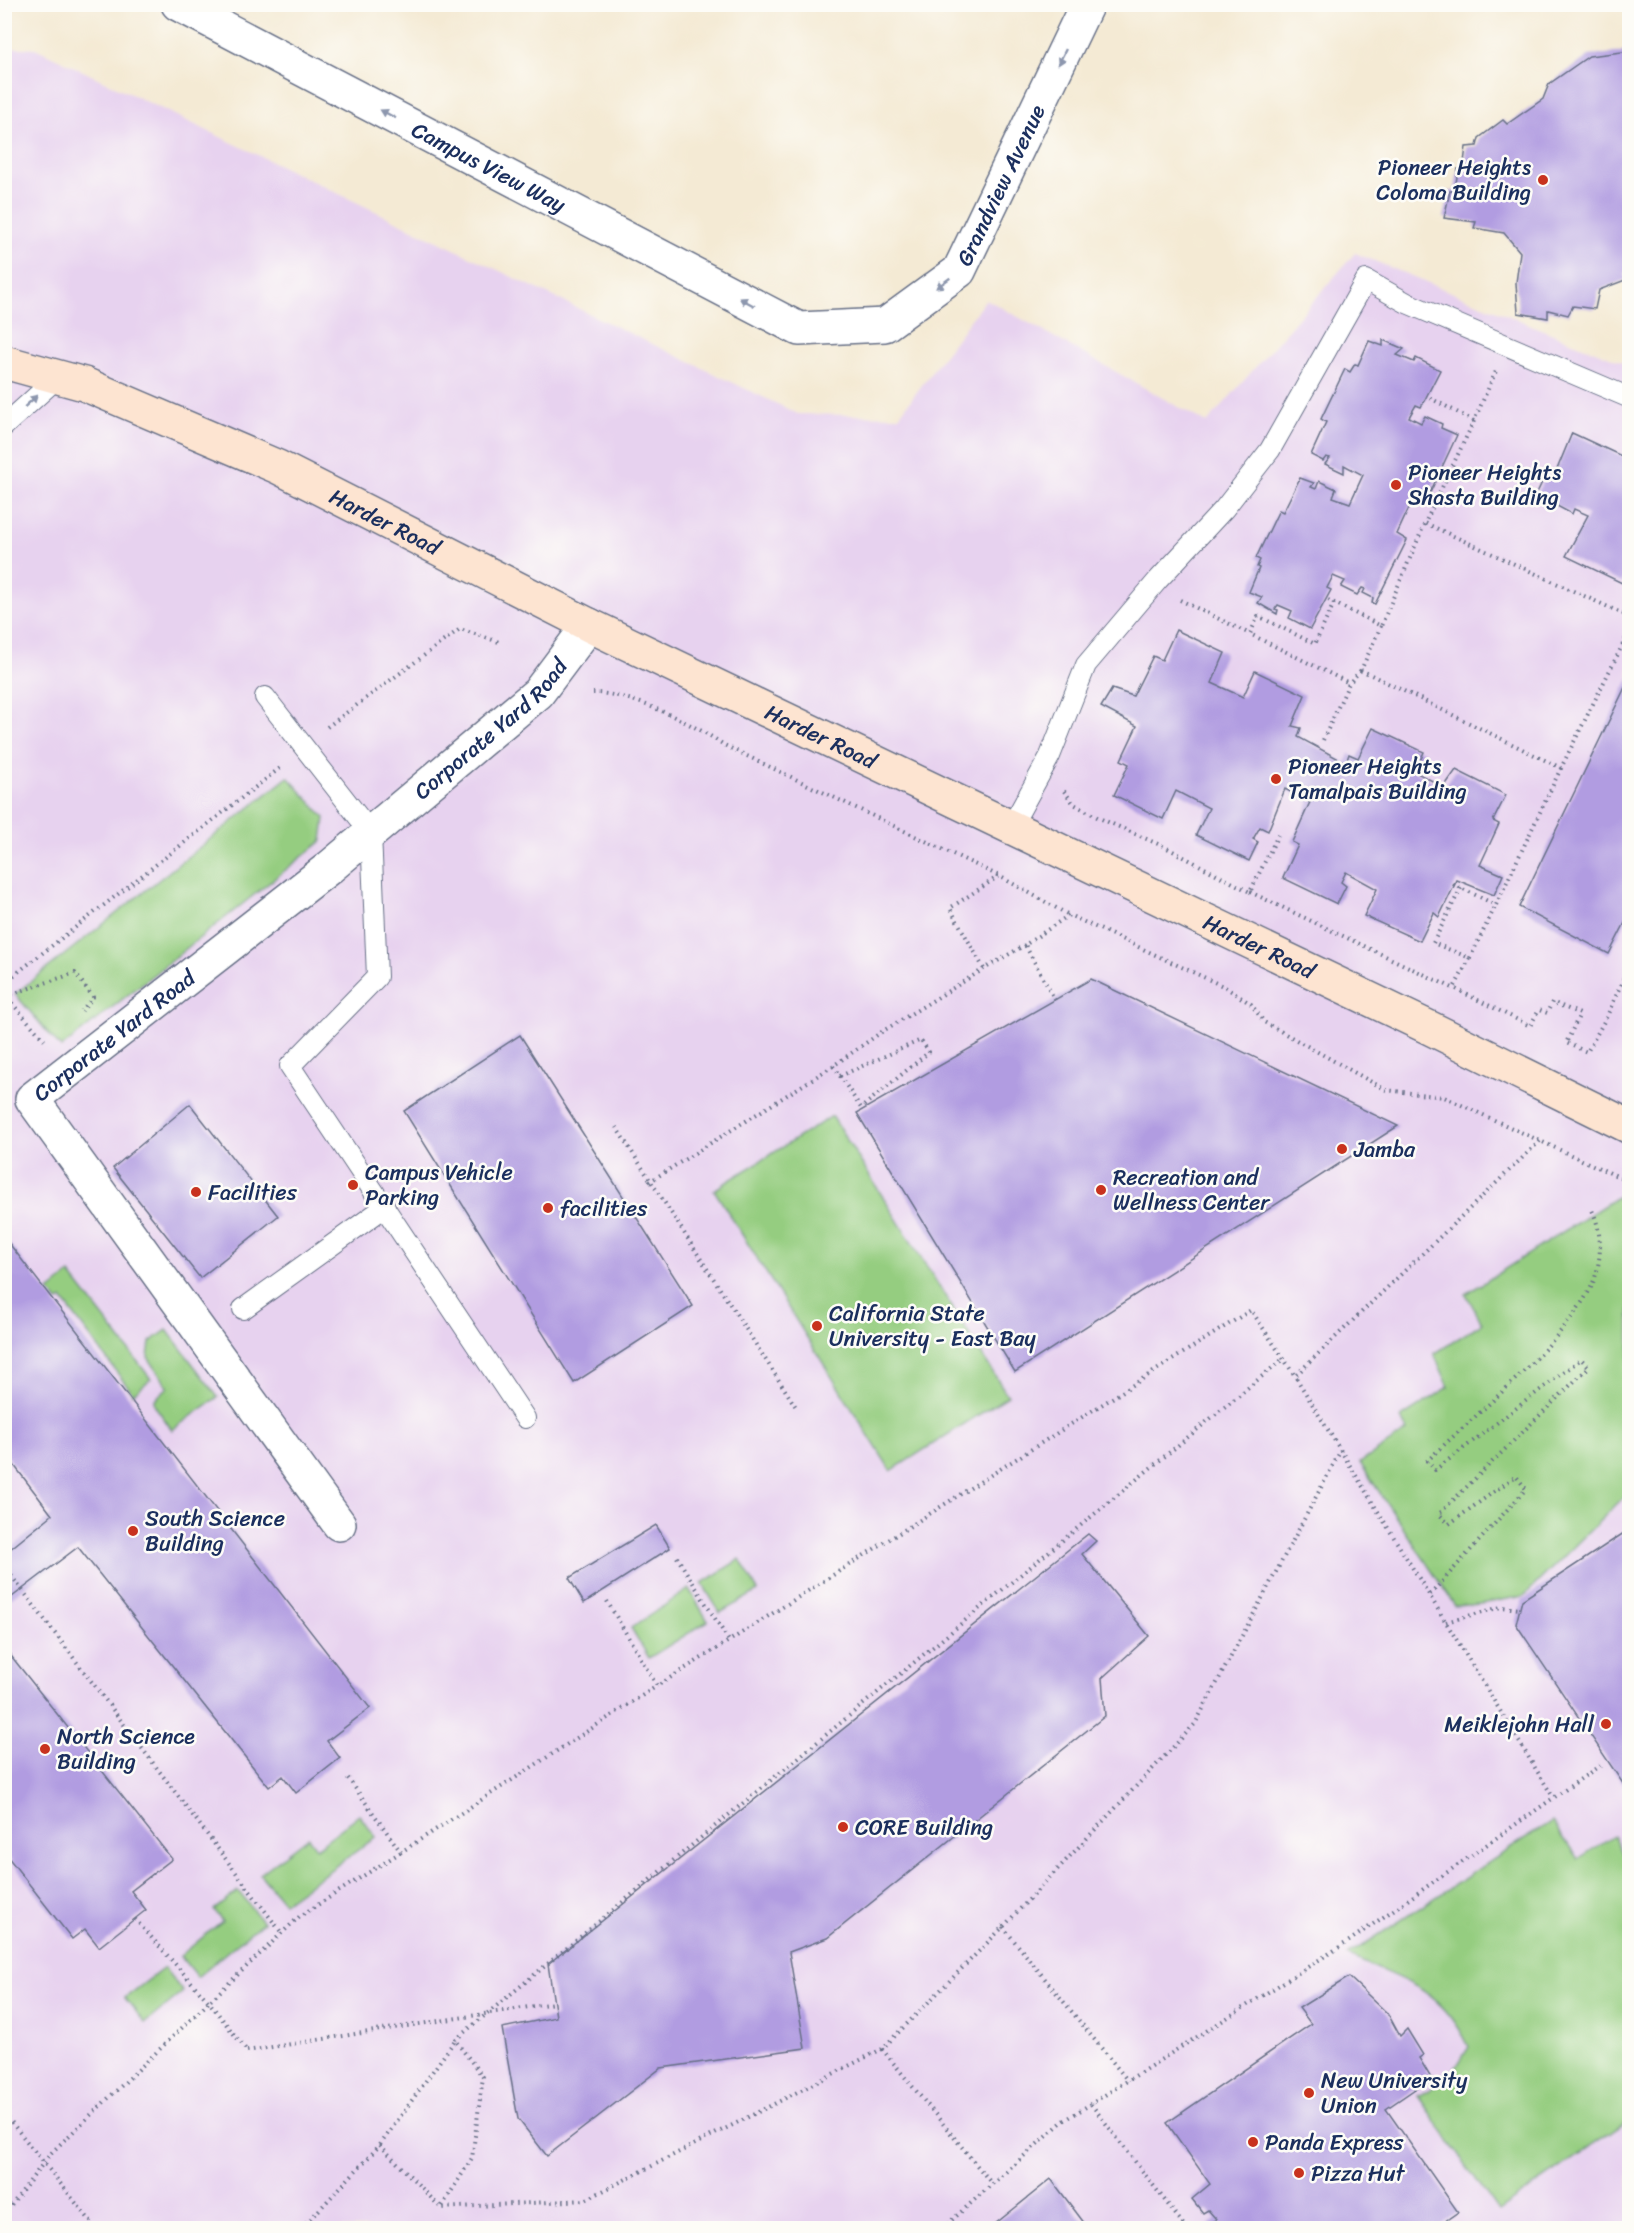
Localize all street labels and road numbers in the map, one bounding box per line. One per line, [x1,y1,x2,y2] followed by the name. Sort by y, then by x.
[945,97,1056,273] street label: Grandview Avenue
[405,111,573,224] street label: Campus View Way
[322,477,448,567] street label: Harder Road
[405,649,579,810] street label: Corporate Yard Road
[758,693,885,781] street label: Harder Road
[1196,903,1323,991] street label: Harder Road
[24,959,205,1112] street label: Corporate Yard Road

